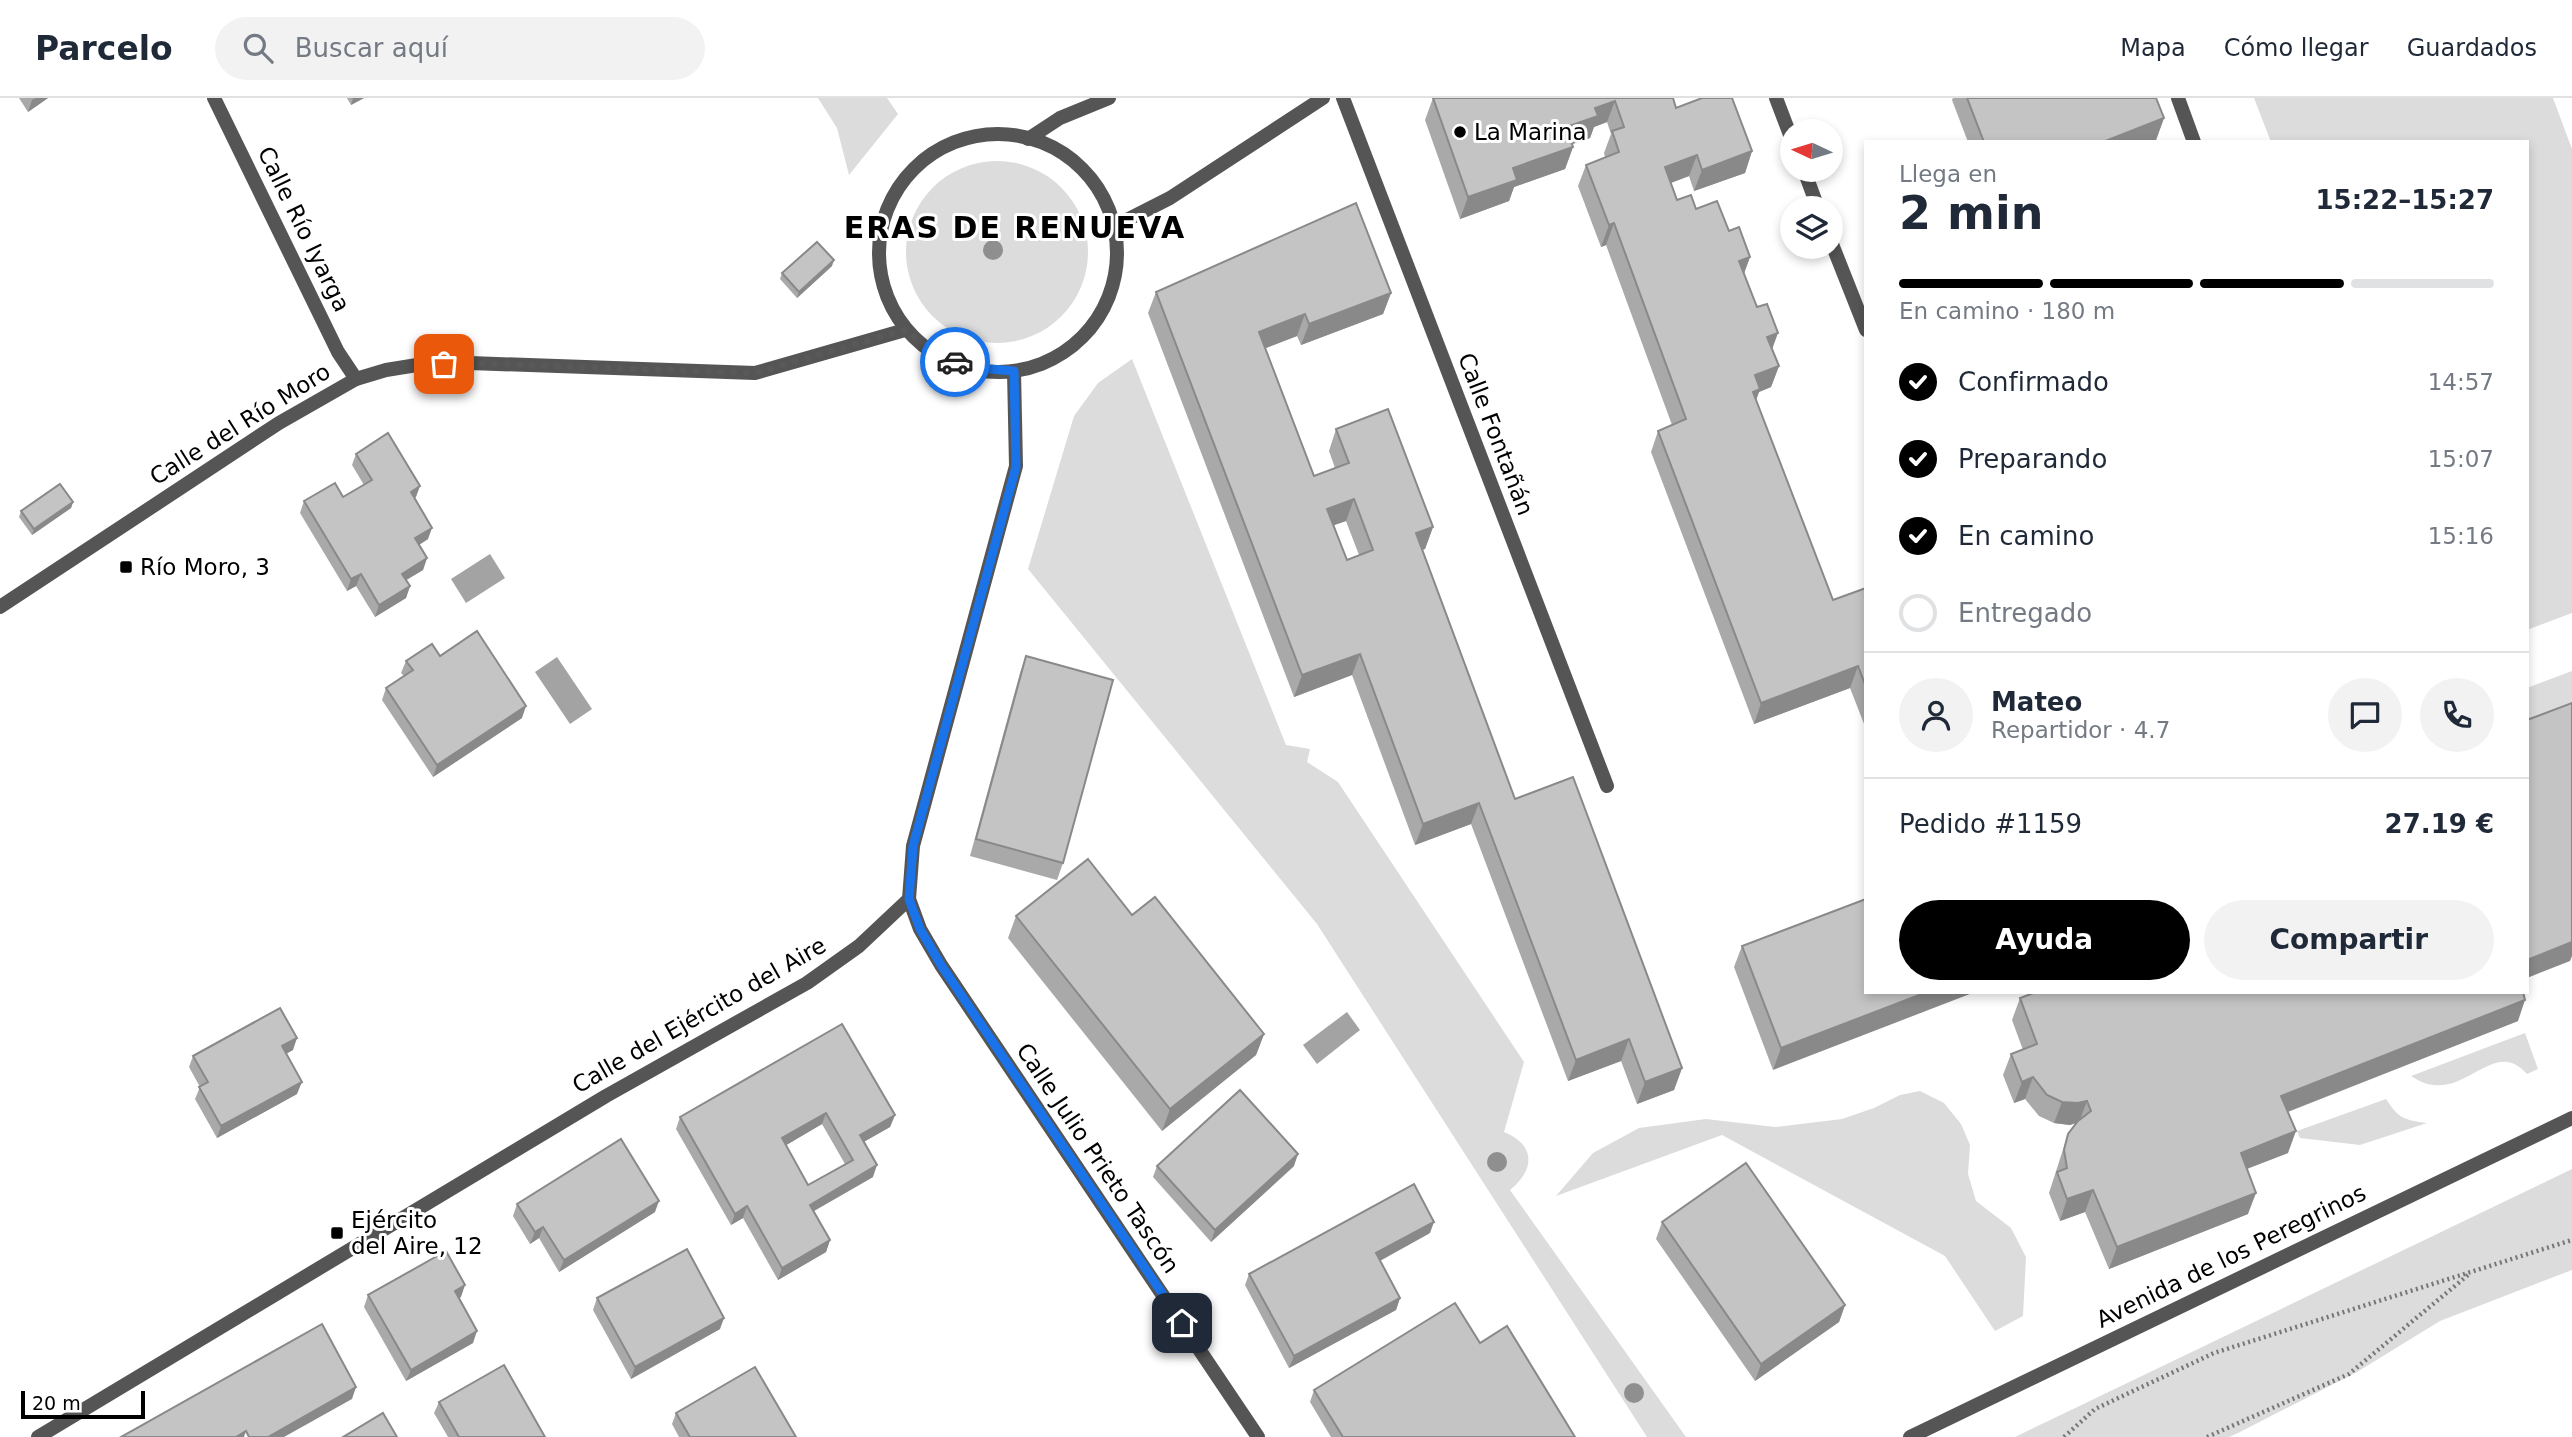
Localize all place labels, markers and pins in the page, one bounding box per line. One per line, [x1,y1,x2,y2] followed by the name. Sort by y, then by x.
[1474,119,1587,145] place label: La Marina
[1452,124,1468,140] marker: La Marina
[414,334,474,394] pin
[140,554,270,580] place label: Río Moro, 3
[118,559,134,575] marker: Río Moro, 3
[351,1207,483,1259] place label: Ejército del Aire, 12
[329,1225,345,1241] marker: Ejército del Aire, 12
[1152,1293,1212,1353] pin

